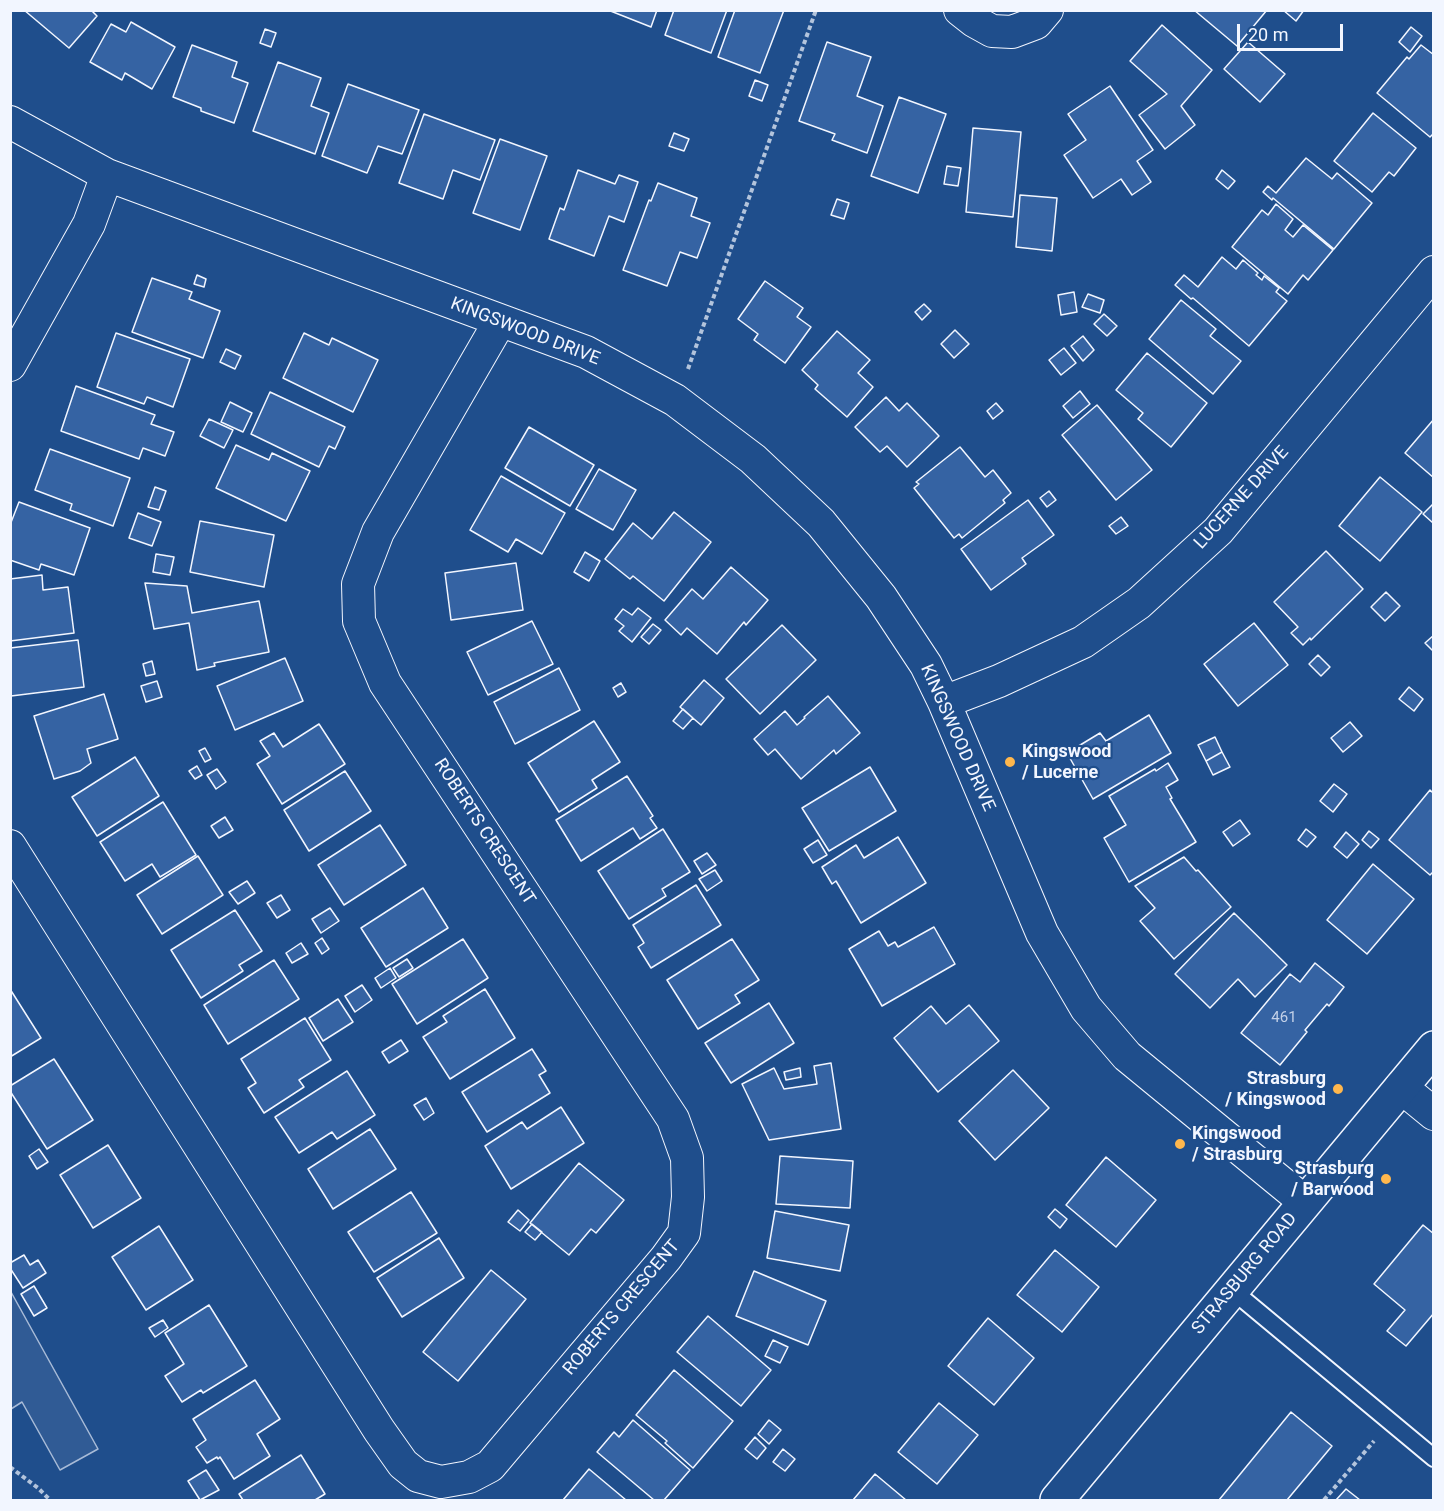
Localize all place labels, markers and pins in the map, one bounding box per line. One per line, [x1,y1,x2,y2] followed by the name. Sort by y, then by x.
[1022,741,1111,783] place label: Kingswood / Lucerne
[1003,755,1017,769] marker: Kingswood / Lucerne
[1225,1068,1326,1110] place label: Strasburg / Kingswood
[1331,1082,1345,1096] marker: Strasburg / Kingswood
[1192,1123,1282,1166] place label: Kingswood / Strasburg
[1173,1137,1187,1151] marker: Kingswood / Strasburg
[1291,1158,1374,1200] place label: Strasburg / Barwood
[1379,1172,1393,1186] marker: Strasburg / Barwood

